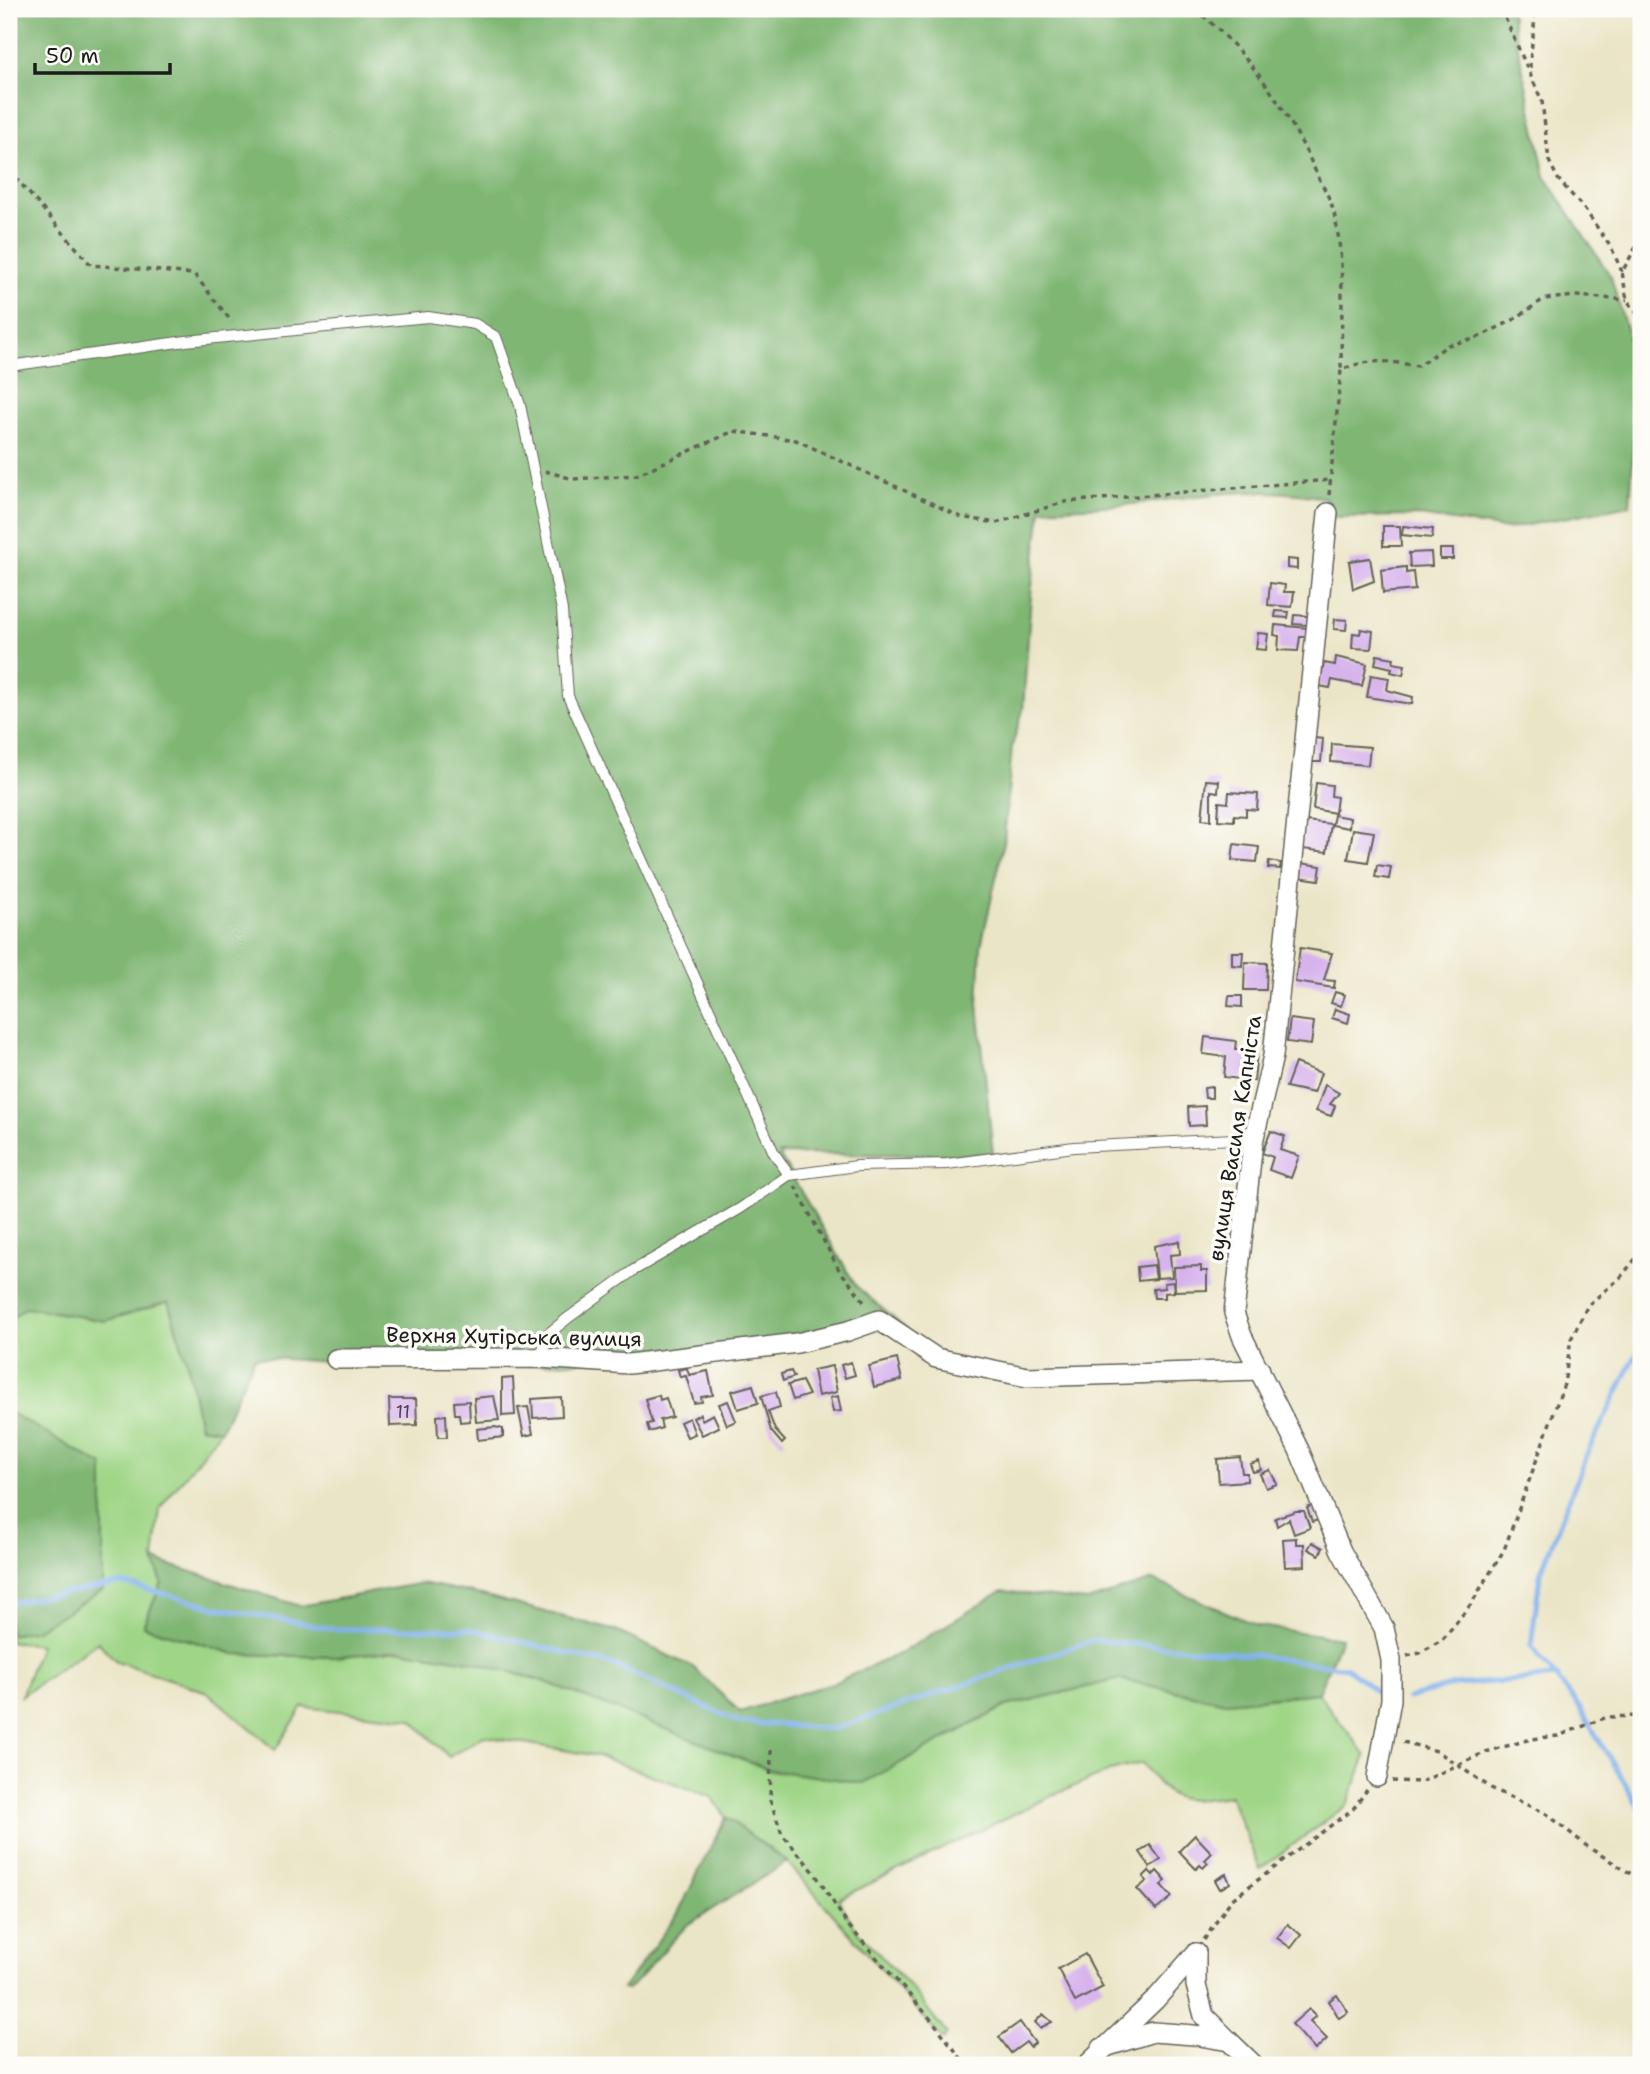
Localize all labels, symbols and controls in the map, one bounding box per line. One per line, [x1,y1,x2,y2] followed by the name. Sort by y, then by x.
[35,32,170,76] scale bar
[46,42,99,70] text: 50 m
[1202,1013,1268,1263] street label: вулиця Василя Капніста
[386,1321,642,1353] street label: Верхня Хутірська вулиця
[396,1400,410,1424] house number: 11

